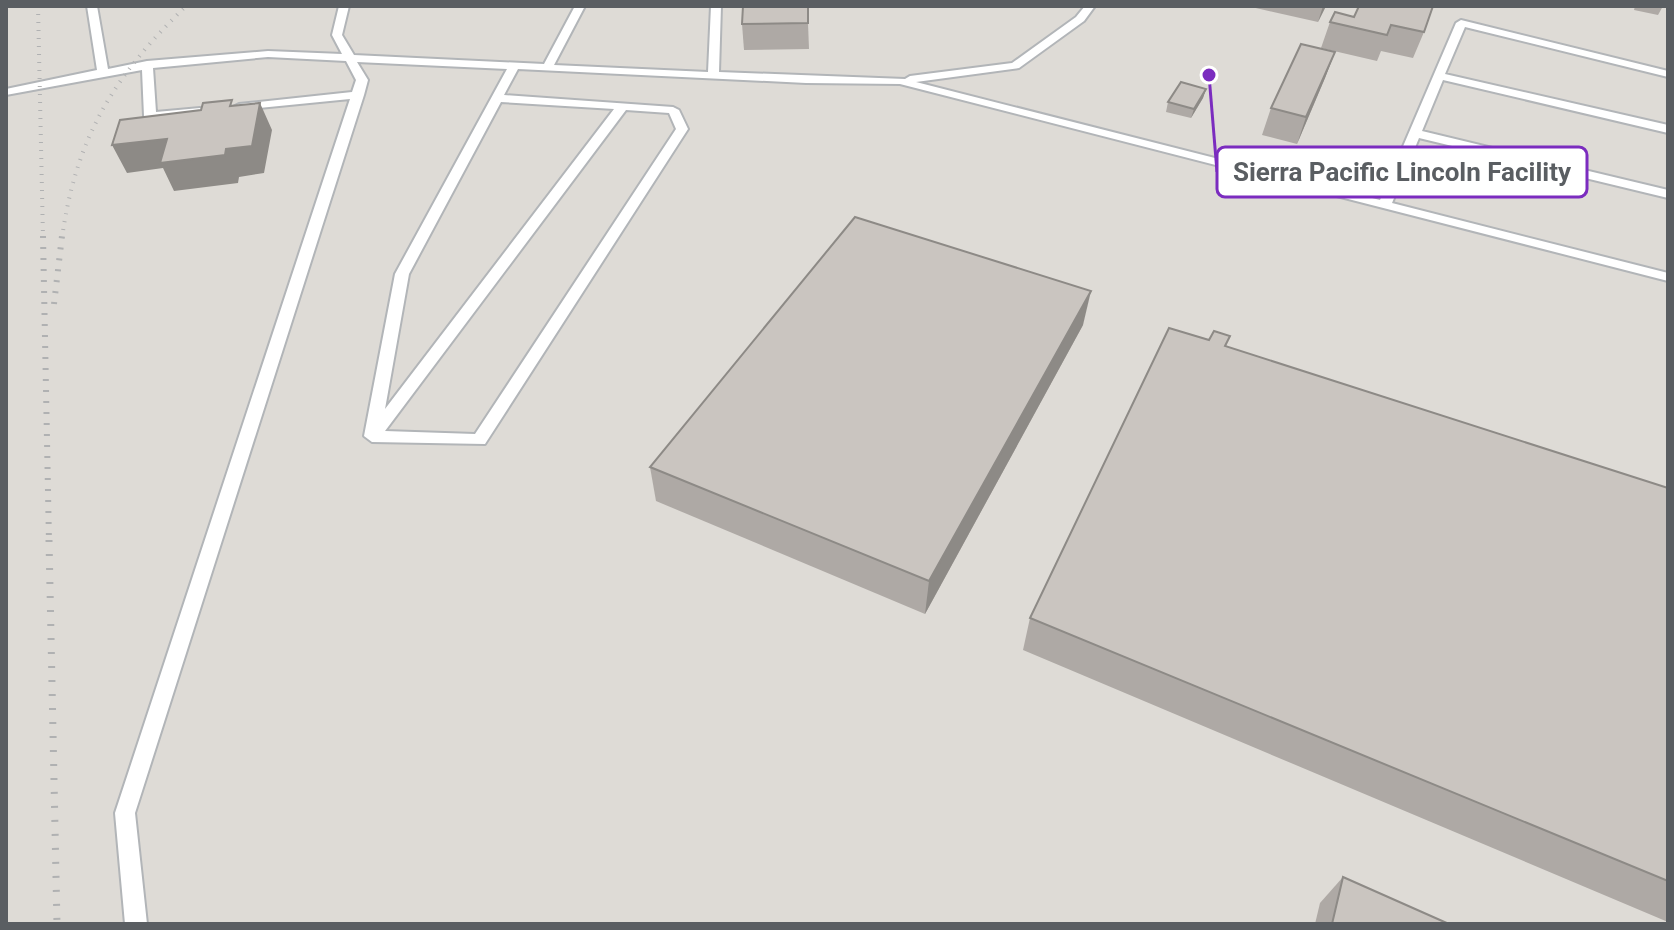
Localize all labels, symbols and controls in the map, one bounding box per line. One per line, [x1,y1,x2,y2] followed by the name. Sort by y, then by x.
[1217,147,1587,197] callout: Sierra Pacific Lincoln Facility
[1233,157,1572,187] text: Sierra Pacific Lincoln Facility

